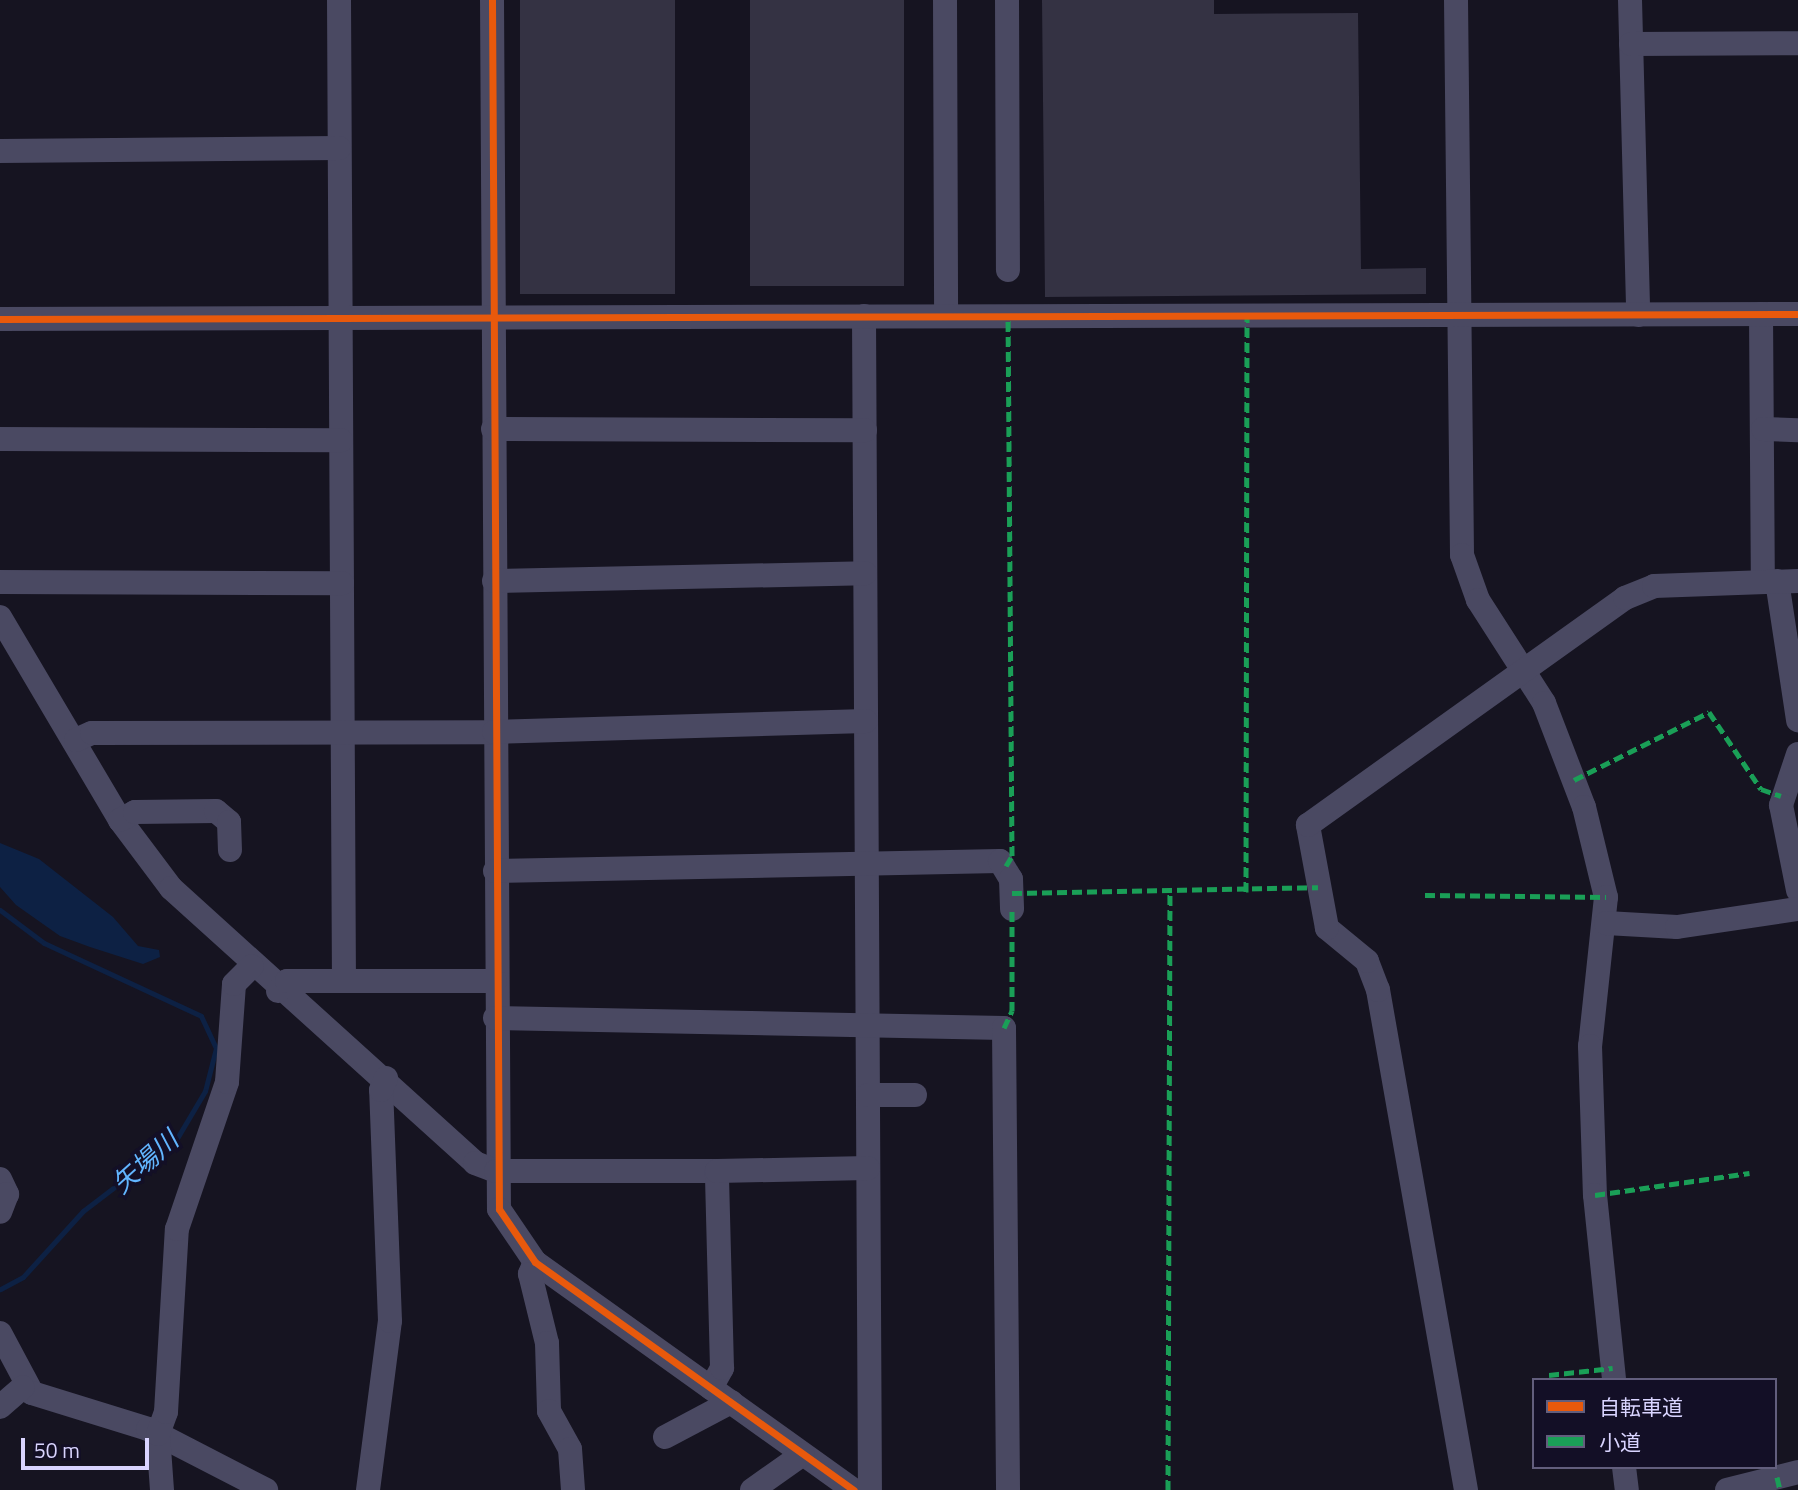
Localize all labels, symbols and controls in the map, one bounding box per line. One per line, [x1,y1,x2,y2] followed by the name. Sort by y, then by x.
[106,1124,184,1200] water label: 矢場川
[1532,1378,1777,1469] legend
[1599,1391,1683,1423] text: 自転車道
[24,1424,152,1468] scale bar
[1599,1426,1641,1458] text: 小道
[34,1434,80,1466] text: 50 m

